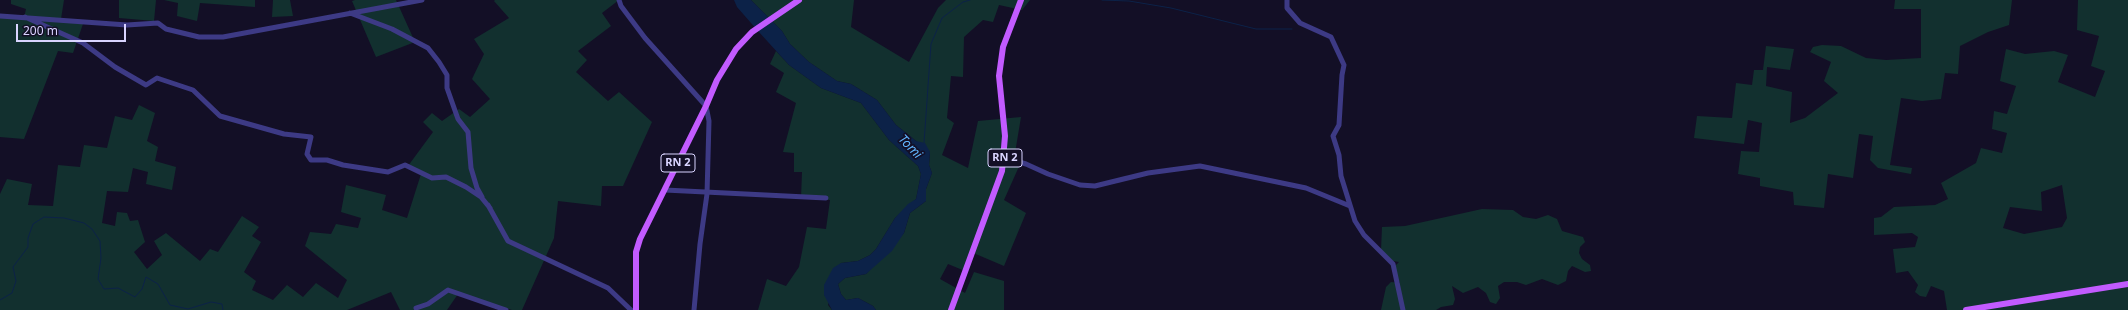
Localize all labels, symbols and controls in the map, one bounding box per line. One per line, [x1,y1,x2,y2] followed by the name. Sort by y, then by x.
[18,16,128,42] scale bar
[23,22,58,39] text: 200 m
[895,132,925,162] water label: Tomi
[988,149,1022,167] road number: RN 2
[661,154,695,172] road number: RN 2

